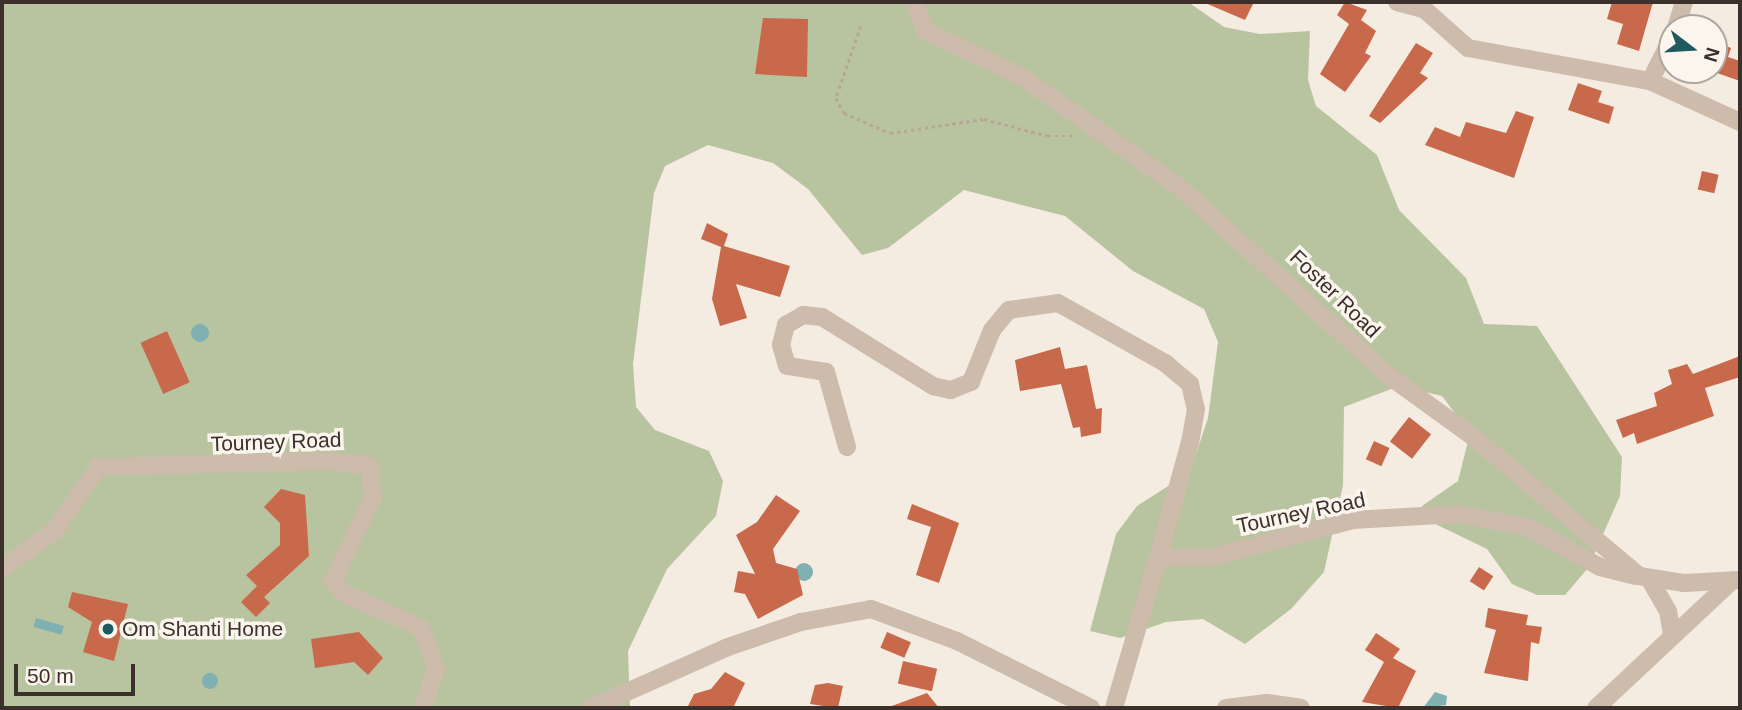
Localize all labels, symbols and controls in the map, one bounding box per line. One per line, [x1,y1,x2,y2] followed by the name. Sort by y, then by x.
[1658,14,1728,84] north arrow
[1700,45,1724,64] text: N
[1285,245,1385,343] street label: Foster Road
[210,427,342,457] street label: Tourney Road
[1234,487,1368,539] street label: Tourney Road
[122,616,283,642] place label: Om Shanti Home
[100,621,116,637] marker: Om Shanti Home
[18,650,138,694] scale bar
[27,664,74,687] text: 50 m

